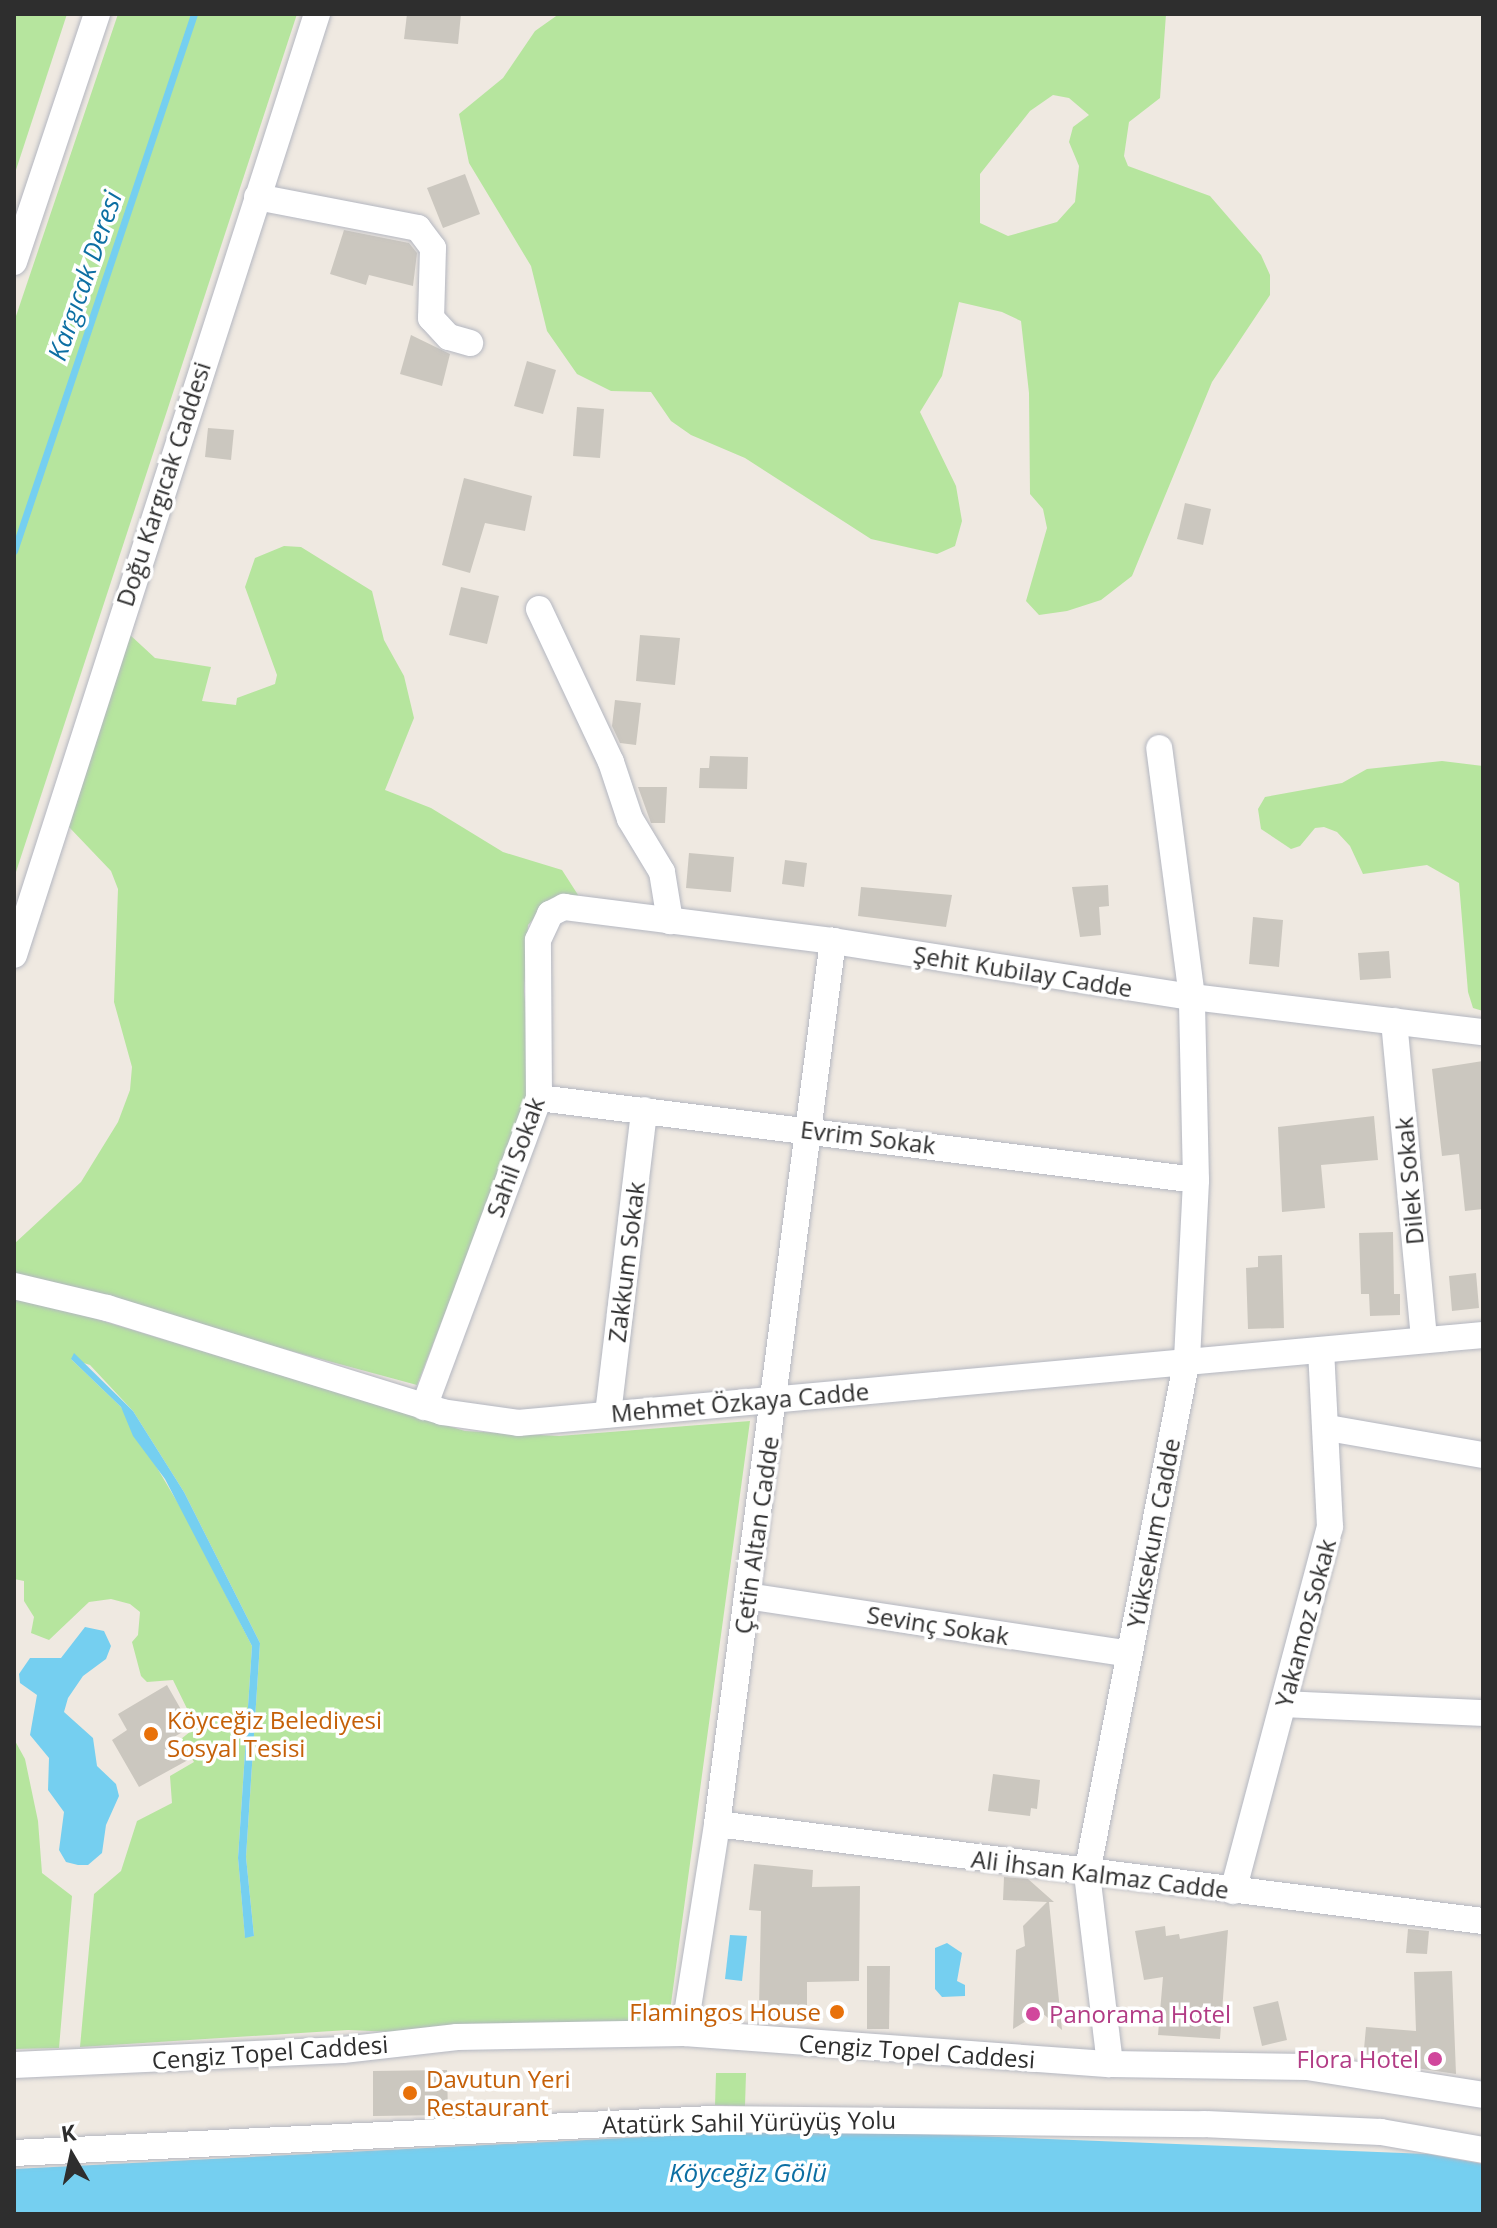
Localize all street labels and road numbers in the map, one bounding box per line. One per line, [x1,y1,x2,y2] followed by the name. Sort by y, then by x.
[110,358,216,610] street label: Doğu Kargıcak Caddesi
[911,939,1135,1003] street label: Şehit Kubilay Cadde
[480,1093,550,1221] street label: Sahil Sokak
[799,1114,937,1160] street label: Evrim Sokak
[1389,1116,1429,1246] street label: Dilek Sokak
[602,1180,650,1344] street label: Zakkum Sokak
[610,1376,870,1428] street label: Mehmet Özkaya Cadde
[728,1434,784,1636] street label: Çetin Altan Cadde
[1120,1436,1186,1630] street label: Yüksekum Cadde
[1269,1536,1341,1710] street label: Yakamoz Sokak
[865,1600,1011,1650] street label: Sevinç Sokak
[970,1844,1230,1904] street label: Ali İhsan Kalmaz Cadde
[798,2028,1036,2074] street label: Cengiz Topel Caddesi
[151,2029,389,2075] street label: Cengiz Topel Caddesi
[602,2105,896,2139] street label: Atatürk Sahil Yürüyüş Yolu

